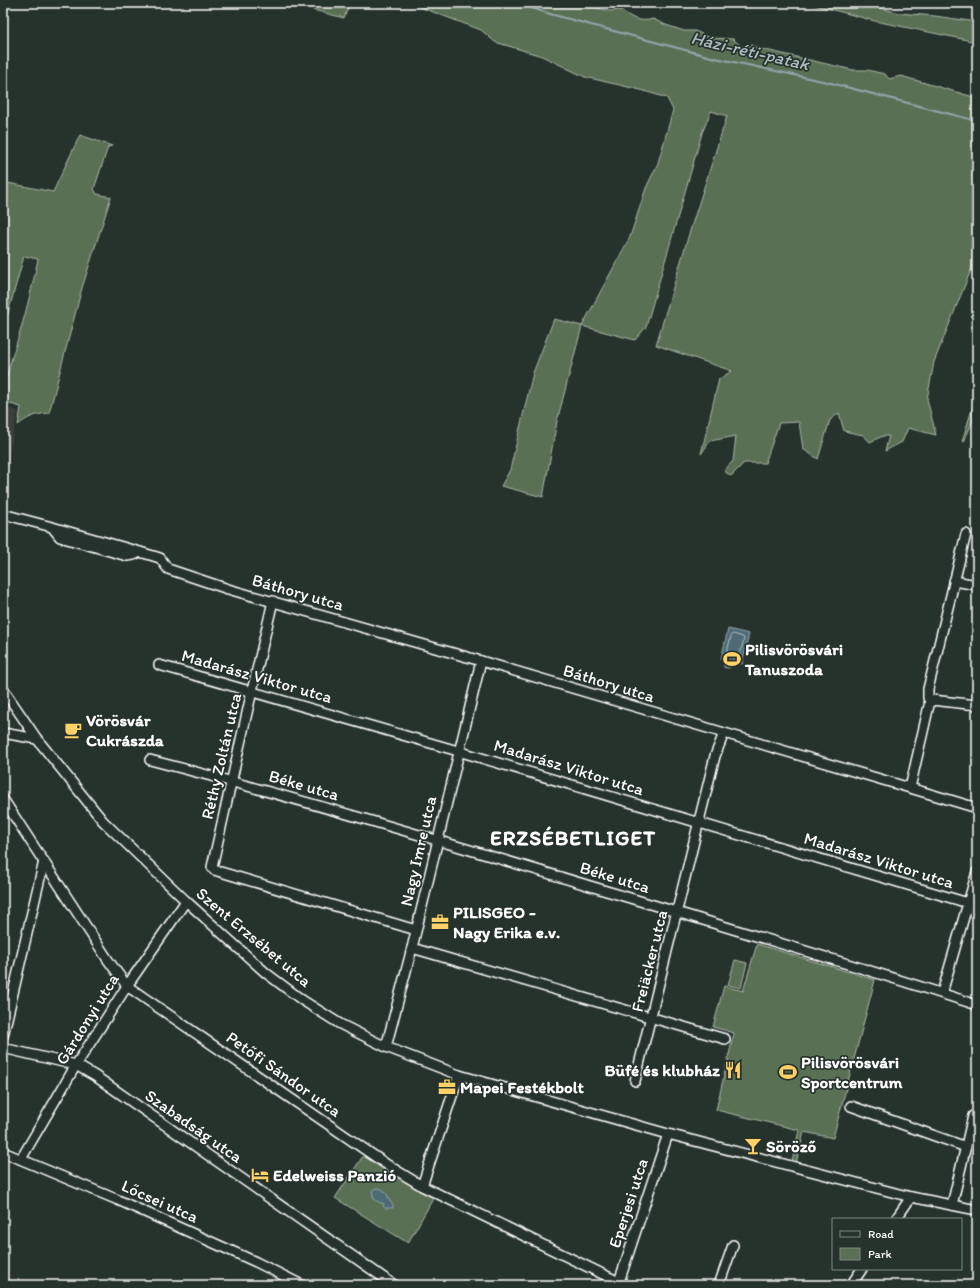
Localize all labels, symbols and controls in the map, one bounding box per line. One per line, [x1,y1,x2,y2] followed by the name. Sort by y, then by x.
[689,27,813,76] water label: Házi-réti-patak
[250,569,346,615] street label: Báthory utca
[744,639,843,679] place label: Pilisvörösvári Tanuszoda
[179,645,335,707] street label: Madarász Viktor utca
[722,649,742,669] sports icon: Pilisvörösvári Tanuszoda
[561,660,657,706] street label: Báthory utca
[197,691,245,821] street label: Réthy Zoltán utca
[86,710,164,750] place label: Vörösvár Cukrászda
[63,720,83,740] cafe icon: Vörösvár Cukrászda
[492,735,647,799] street label: Madarász Viktor utca
[267,765,342,805] street label: Béke utca
[396,794,440,908] street label: Nagy Imre utca
[490,825,656,850] district label: ERZSÉBETLIGET
[802,828,957,892] street label: Madarász Viktor utca
[578,857,653,897] street label: Béke utca
[192,883,316,991] street label: Szent Erzsébet utca
[453,902,560,943] place label: PILISGEO - Nagy Erika e.v.
[627,908,671,1014] street label: Freiäcker utca
[430,912,450,932] office icon: PILISGEO - Nagy Erika e.v.
[51,970,123,1068] street label: Gárdonyi utca
[223,1027,345,1121] street label: Petőfi Sándor utca
[801,1052,903,1093] place label: Pilisvörösvári Sportcentrum
[605,1060,720,1080] place label: Büfé és klubház
[723,1060,743,1080] restaurant icon: Büfé és klubház
[778,1062,798,1082] sports icon: Pilisvörösvári Sportcentrum
[437,1077,457,1097] office icon: Mapei Festékbolt
[460,1077,584,1098] place label: Mapei Festékbolt
[141,1085,247,1167] street label: Szabadság utca
[743,1136,763,1156] bar icon: Söröző
[766,1136,816,1156] place label: Söröző
[604,1156,652,1250] street label: Eperjesi utca
[250,1165,270,1185] hotel icon: Edelweiss Panzió
[273,1165,396,1185] place label: Edelweiss Panzió
[119,1175,202,1227] street label: Lőcsei utca
[832,1218,962,1270] legend
[868,1227,894,1241] text: Road
[868,1247,892,1261] text: Park

